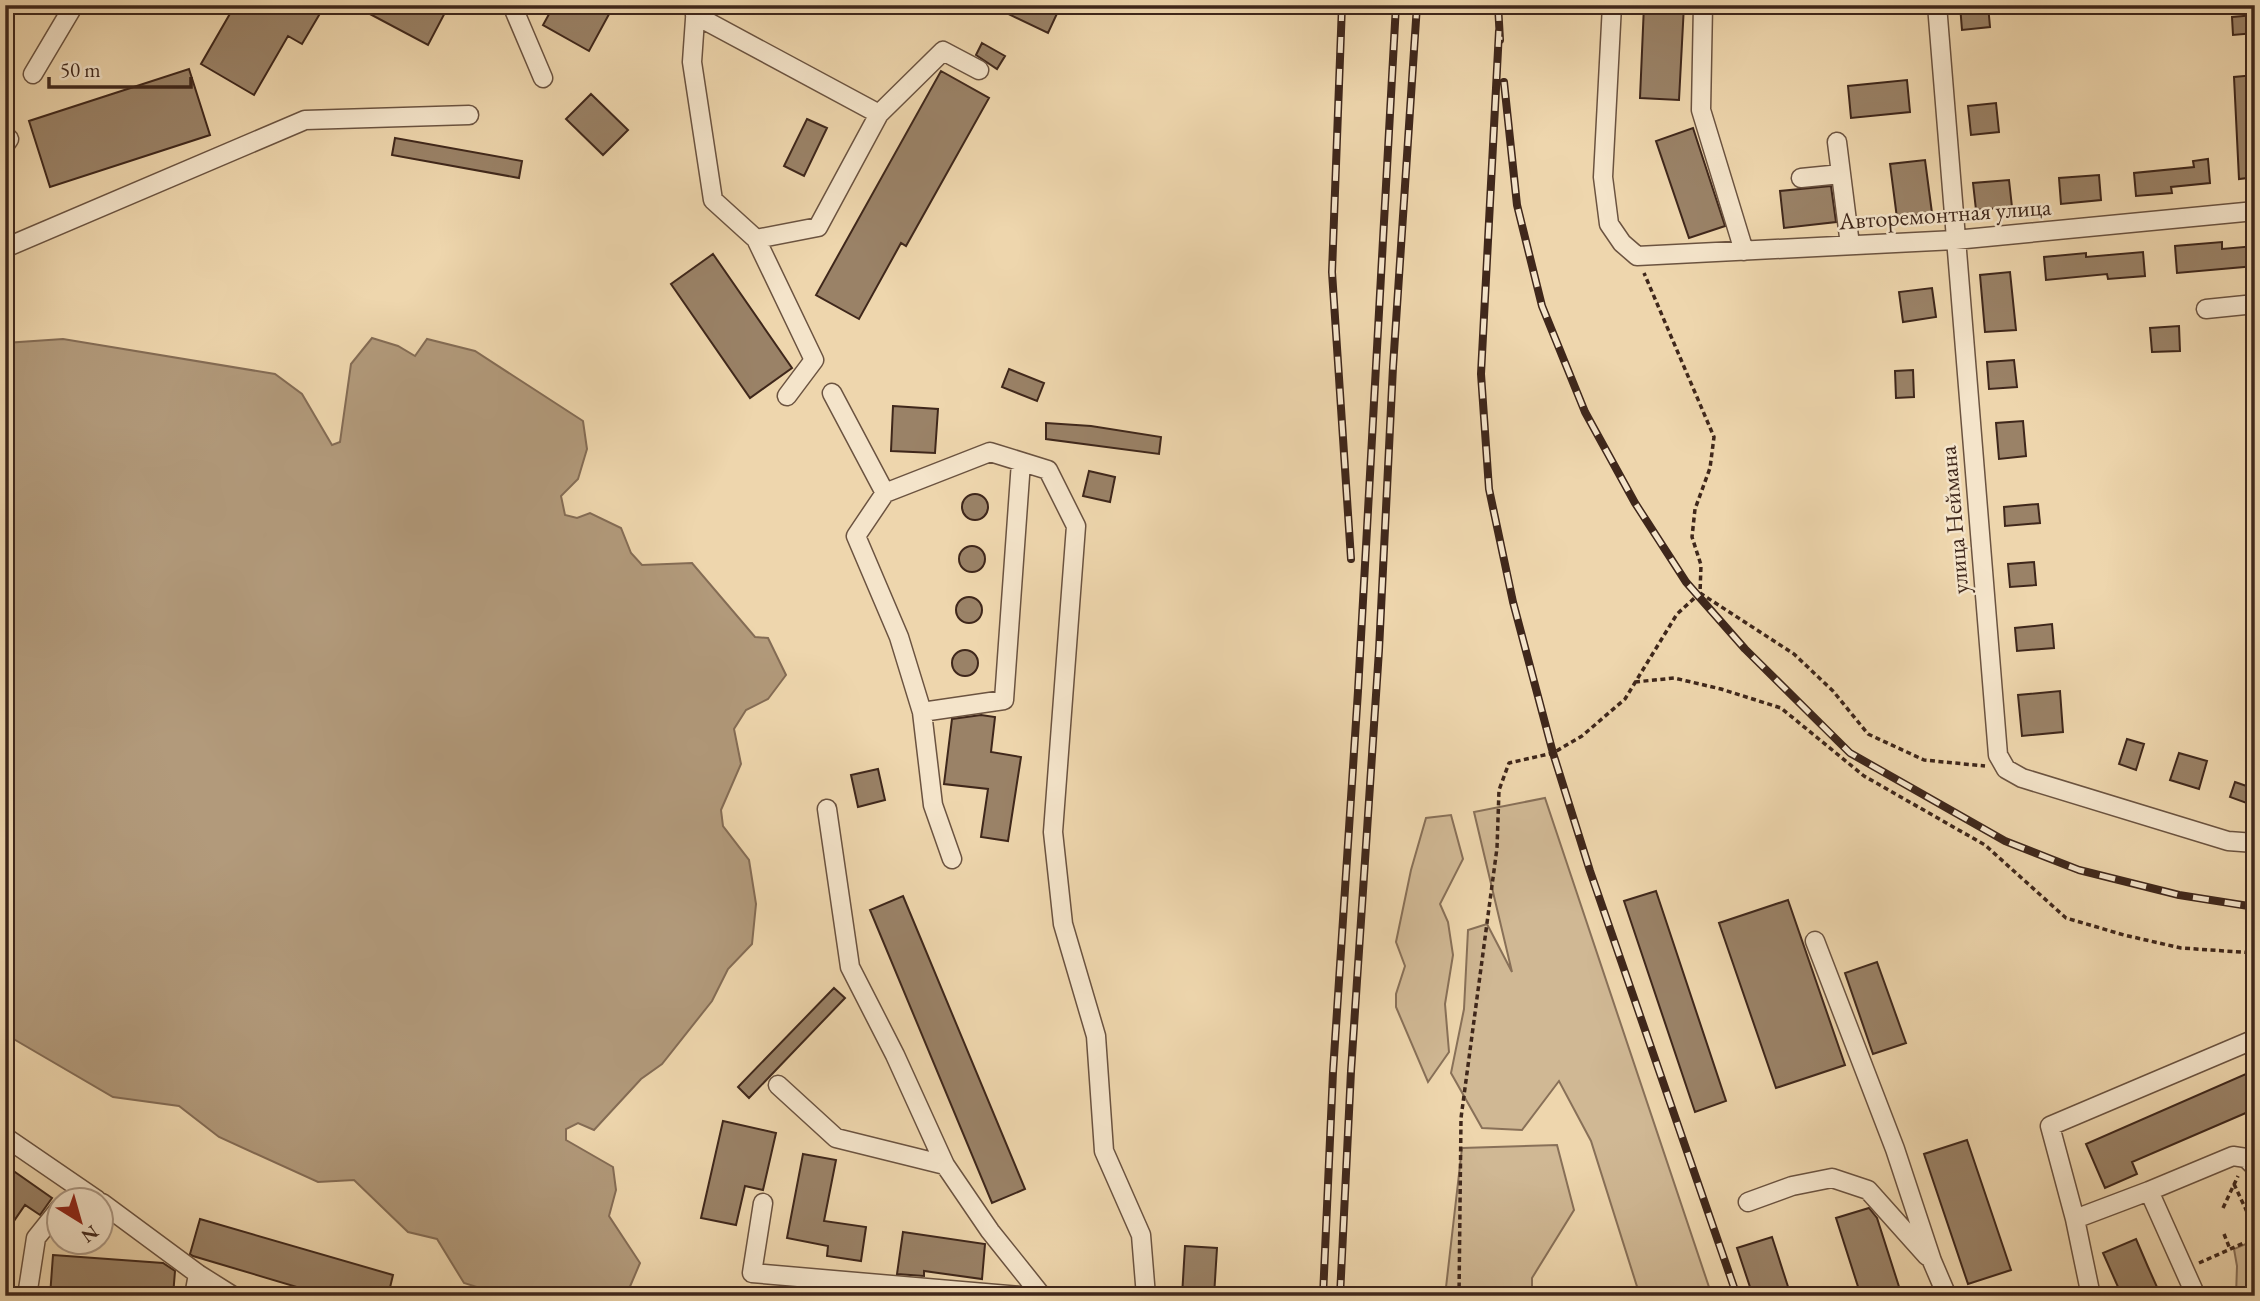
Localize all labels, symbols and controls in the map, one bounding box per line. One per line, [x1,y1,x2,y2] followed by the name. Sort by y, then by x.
[49,46,191,90] scale bar
[60,56,101,83] text: 50 m
[1837,191,2053,236] street label: Авторемонтная улица
[1932,444,1975,596] street label: улица Неймана
[46,1186,116,1256] north arrow
[76,1220,104,1249] text: N

